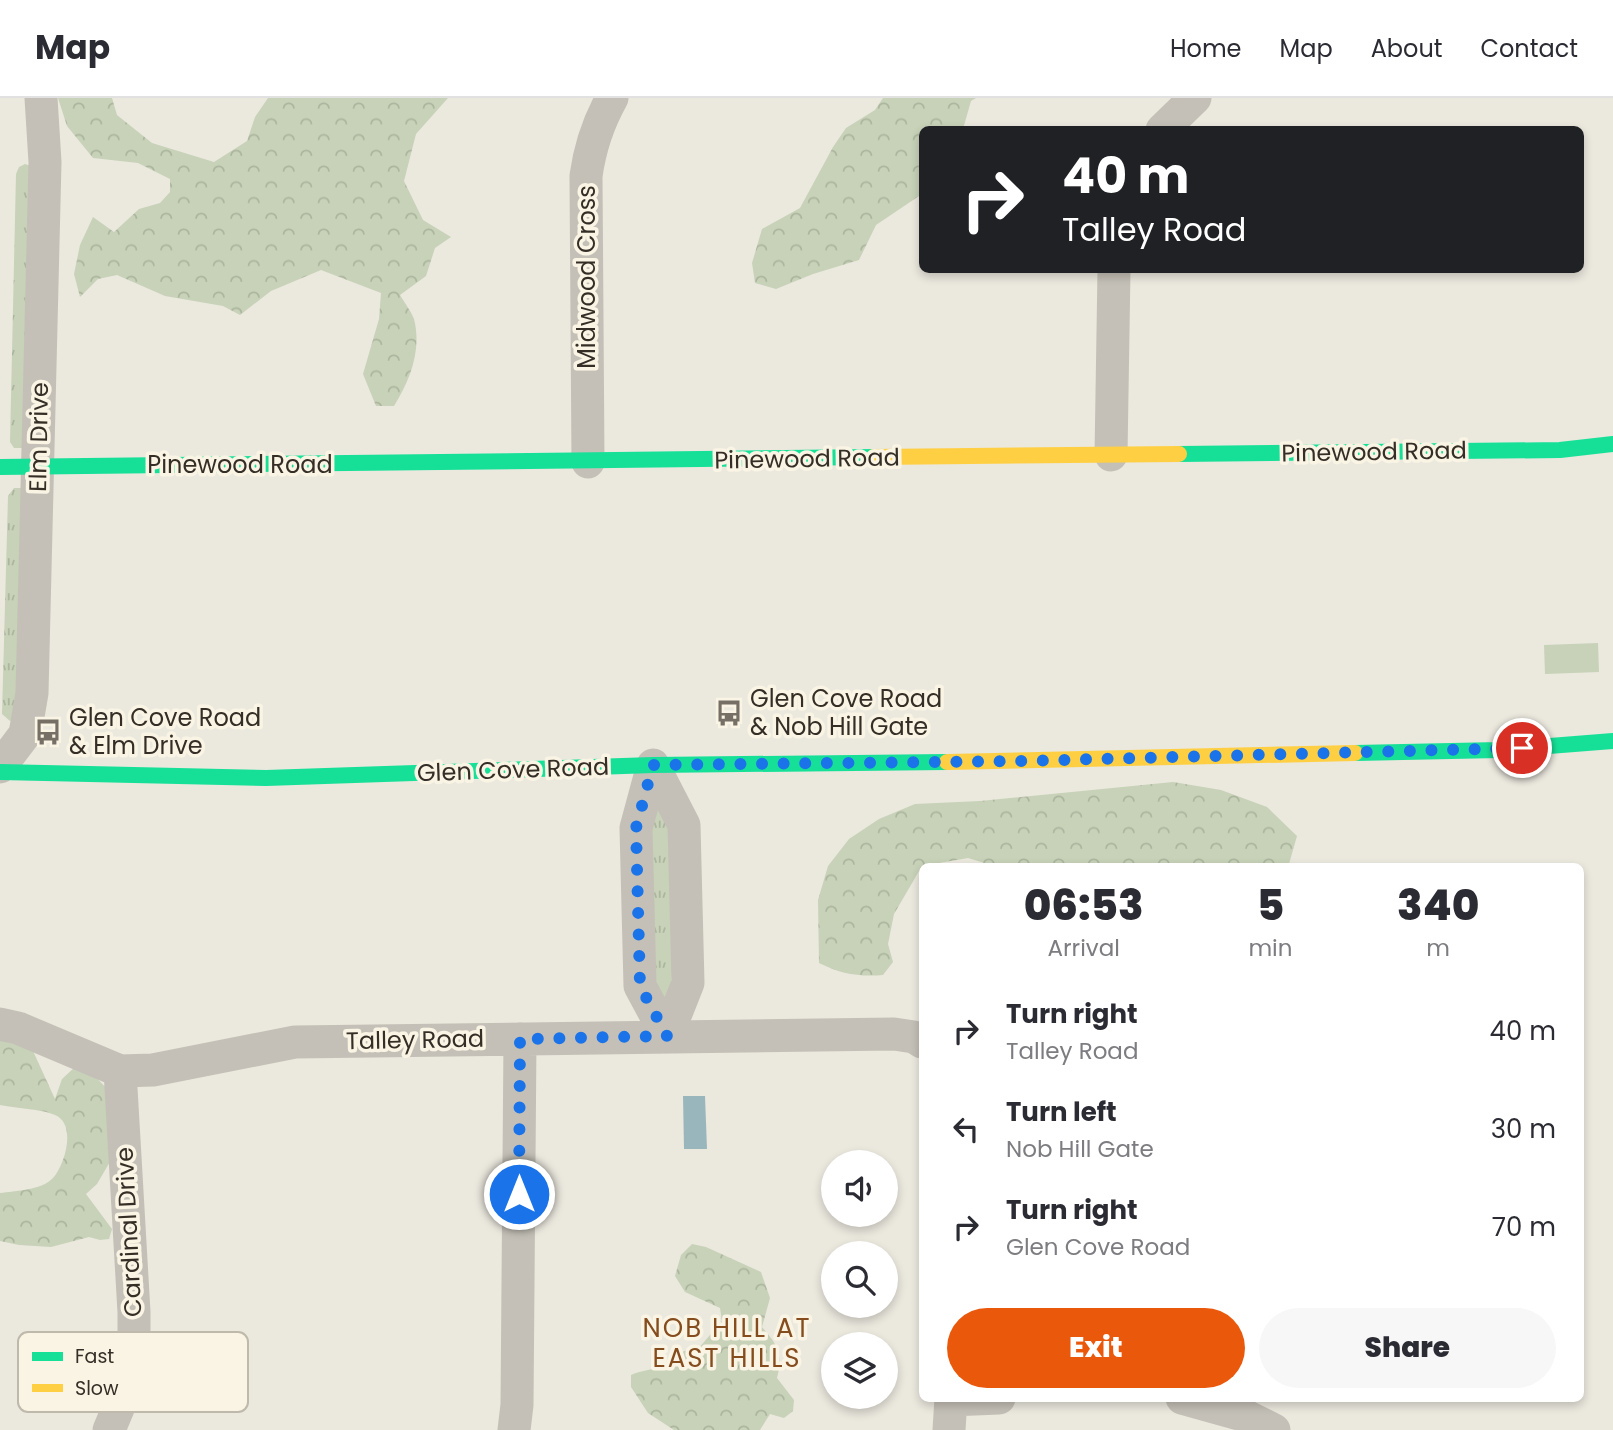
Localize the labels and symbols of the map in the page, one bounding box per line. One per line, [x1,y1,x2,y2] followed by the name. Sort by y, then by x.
[570,185,603,369] street label: Midwood Cross
[21,382,56,492] street label: Elm Drive
[1281,433,1467,470] street label: Pinewood Road
[714,440,900,477] street label: Pinewood Road
[147,448,333,481] street label: Pinewood Road
[750,682,942,743] place label: Glen Cove Road & Nob Hill Gate
[714,698,744,728] bus stop icon: Glen Cove Road & Nob Hill Gate
[69,701,261,762] place label: Glen Cove Road & Elm Drive
[33,717,63,747] bus stop icon: Glen Cove Road & Elm Drive
[1492,718,1552,778] pin
[416,750,610,789] street label: Glen Cove Road
[346,1022,484,1057] street label: Talley Road
[108,1146,149,1318] street label: Cardinal Drive
[482,1157,556,1231] position arrow
[643,1310,811,1376] district label: NOB HILL AT EAST HILLS
[18,1332,248,1412] legend
[75,1343,114,1370] text: Fast
[75,1375,119,1402] text: Slow

